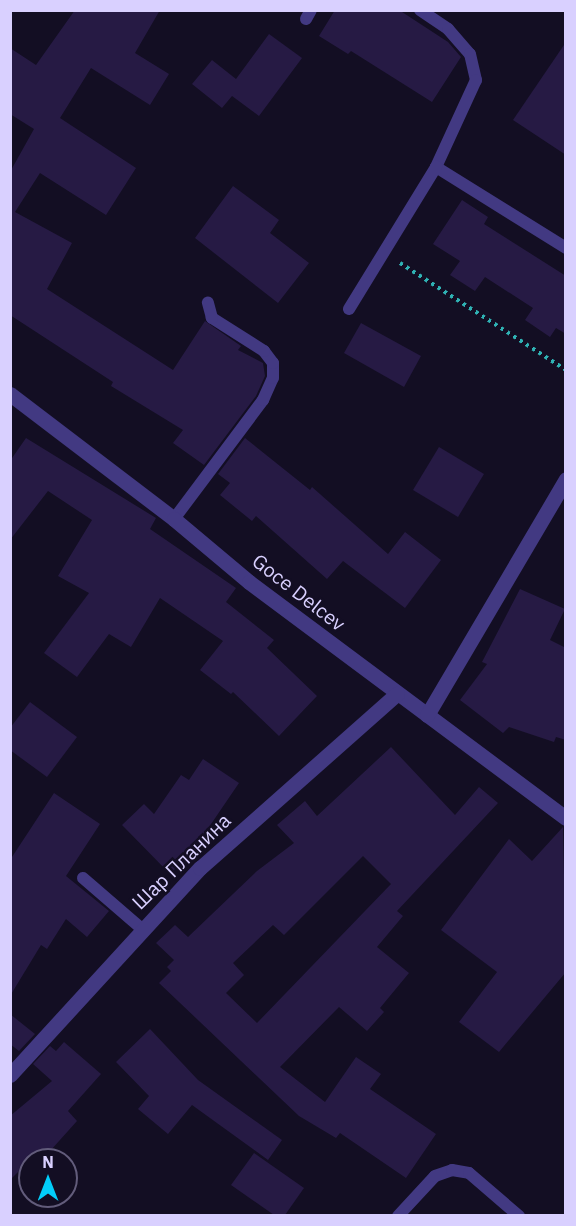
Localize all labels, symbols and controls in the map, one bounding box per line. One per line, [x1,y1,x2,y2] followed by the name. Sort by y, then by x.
[248,548,350,636] street label: Goce Delcev
[127,808,235,914] street label: Шар Планина
[18,1148,78,1208] north arrow
[42,1152,54,1172] text: N

